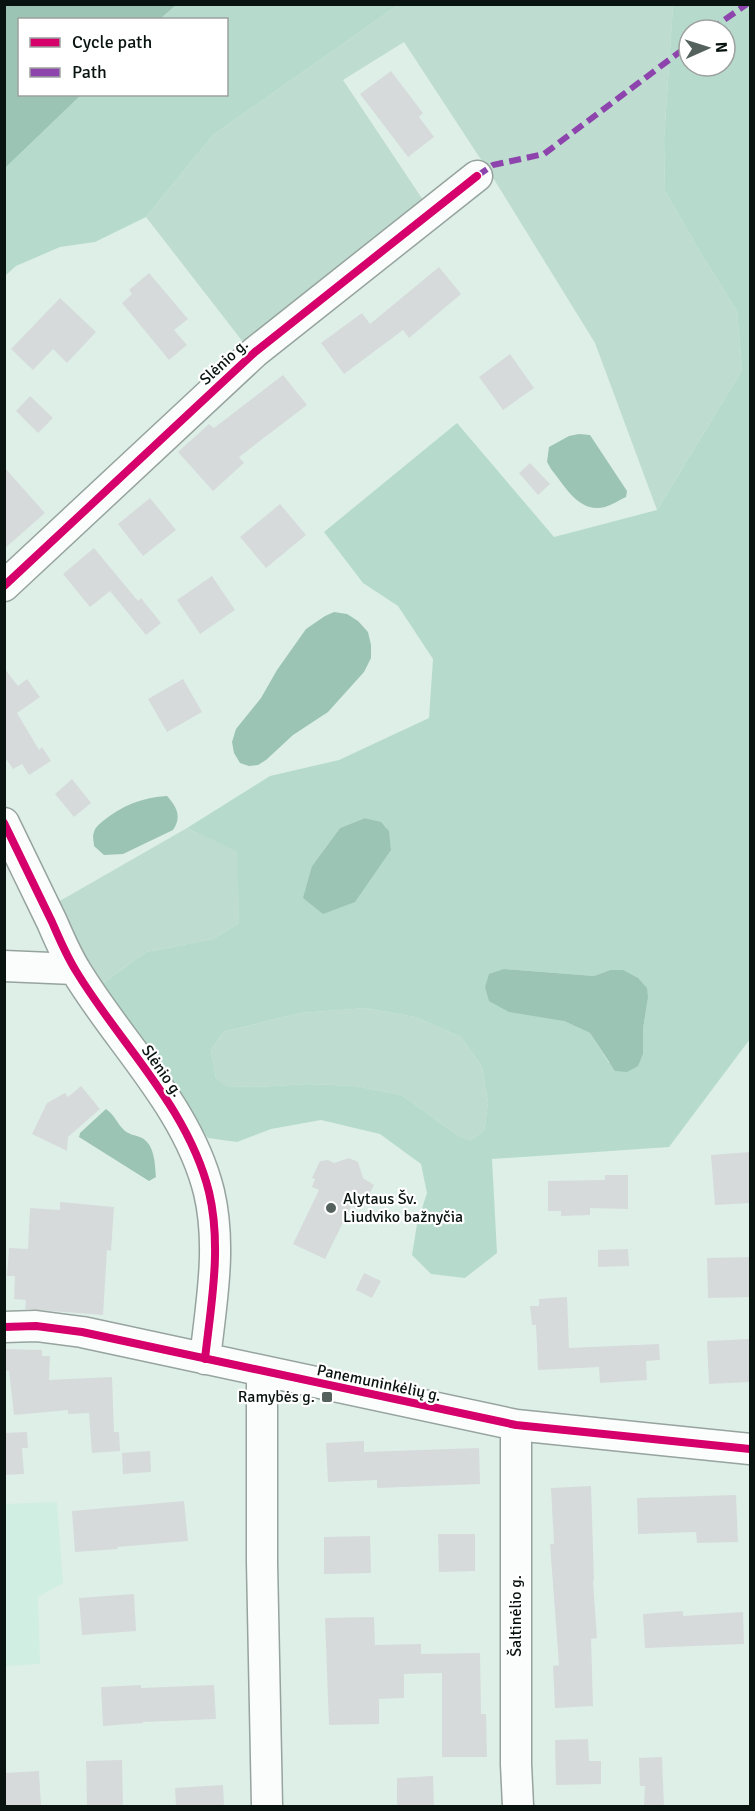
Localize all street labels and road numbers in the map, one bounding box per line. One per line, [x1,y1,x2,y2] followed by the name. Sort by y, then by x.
[196,335,252,389] street label: Slėnio g.
[137,1041,187,1101] street label: Slėnio g.
[315,1360,443,1406] street label: Panemuninkėlių g.
[506,1575,526,1657] street label: Šaltinėlio g.

